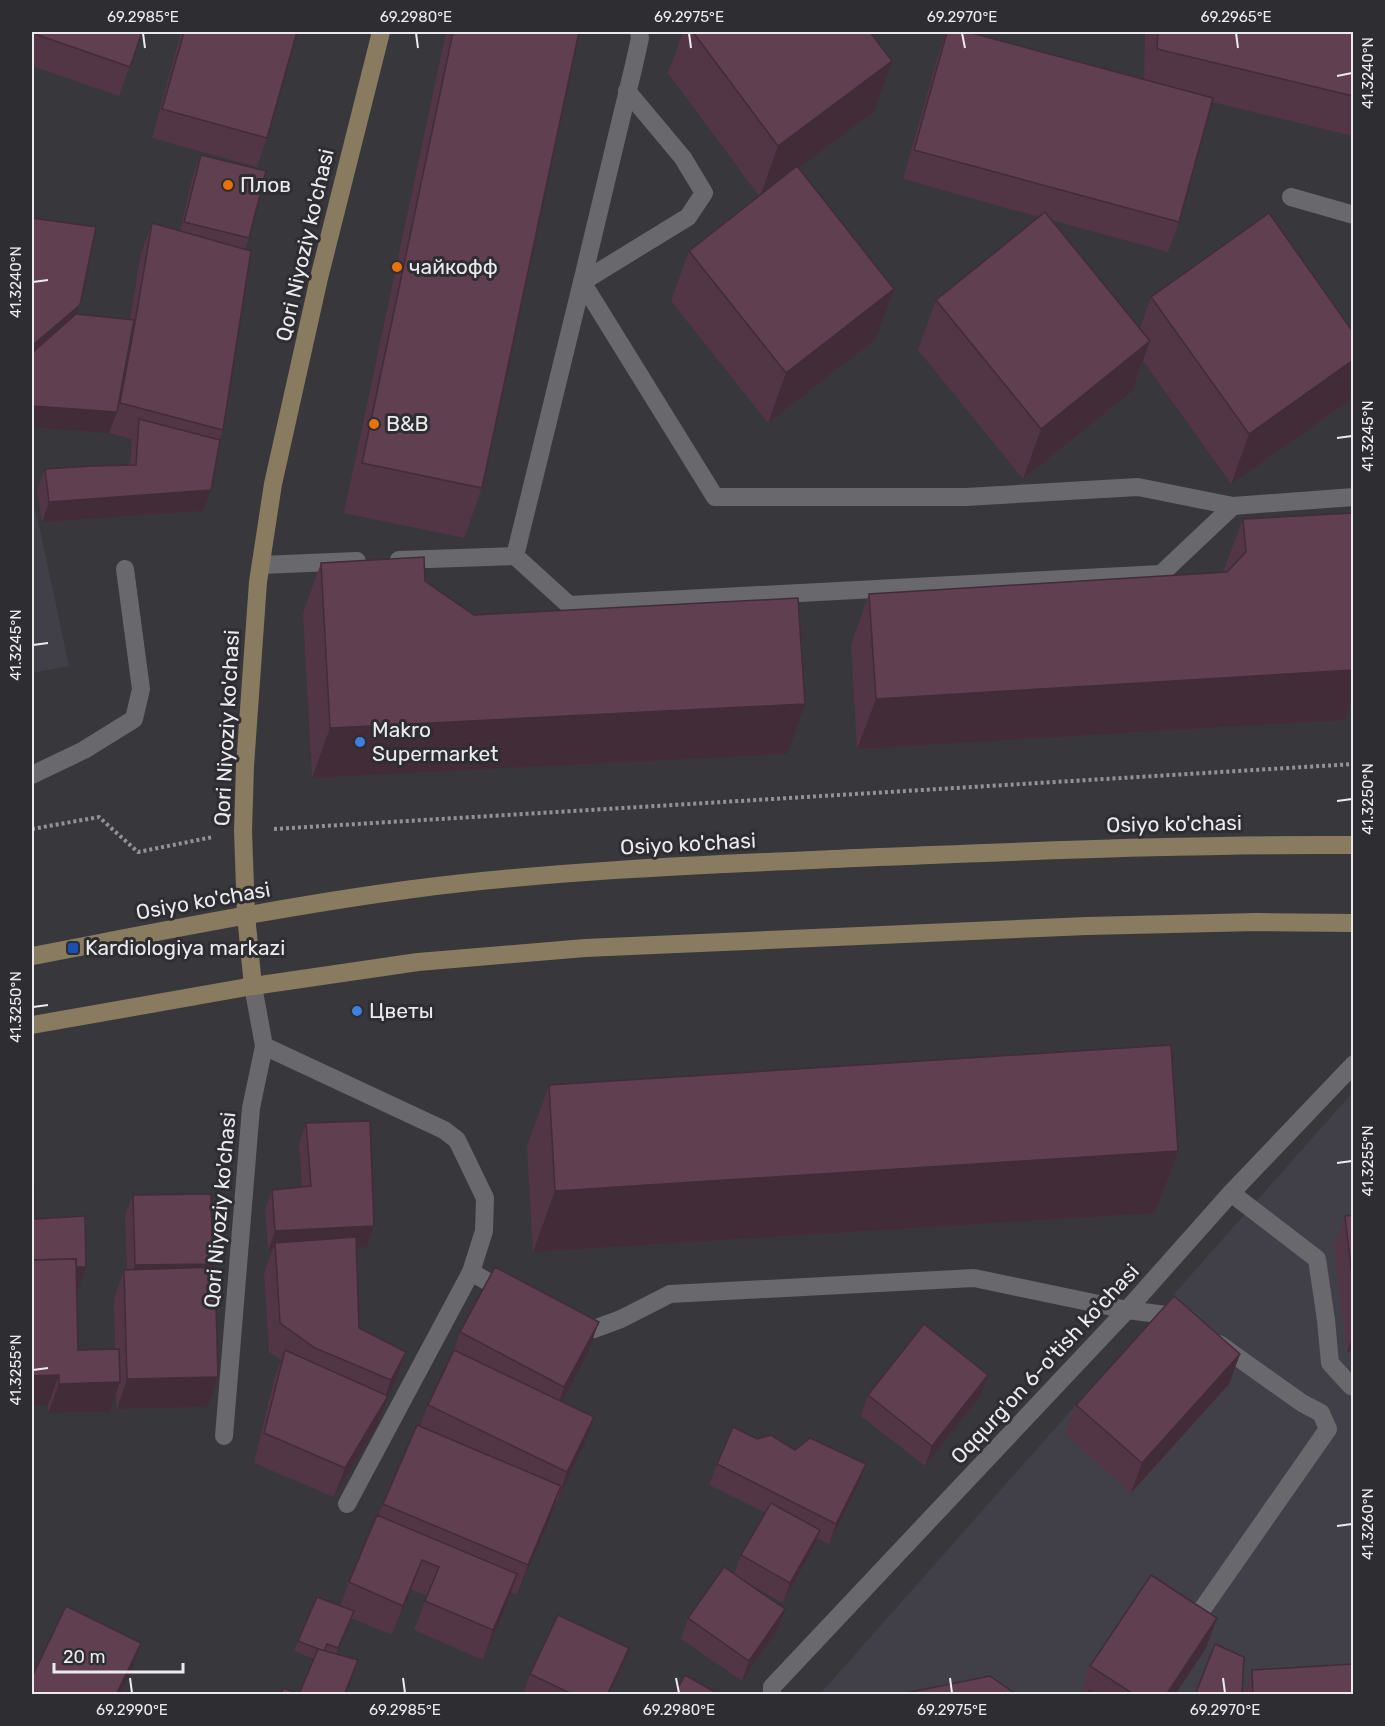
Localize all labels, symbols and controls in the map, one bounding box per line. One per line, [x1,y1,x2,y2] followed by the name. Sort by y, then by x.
[107,8,179,26] text: 69.2985°E
[380,8,452,26] text: 69.2980°E
[654,8,724,26] text: 69.2975°E
[927,8,997,26] text: 69.2970°E
[1200,8,1272,26] text: 69.2965°E
[1359,37,1377,109] text: 41.3240°N
[270,146,339,344] street label: Qori Niyoziy ko'chasi
[240,172,291,197] place label: Плов
[221,178,235,192] marker: Плов
[7,246,25,318] text: 41.3240°N
[409,254,498,279] place label: чайкофф
[390,260,404,274] marker: чайкофф
[1359,400,1377,472] text: 41.3245°N
[386,411,429,436] place label: B&B
[367,417,381,431] marker: B&B
[7,609,25,681] text: 41.3245°N
[209,629,244,827] street label: Qori Niyoziy ko'chasi
[372,717,498,766] place label: Makro Supermarket
[353,735,367,749] marker: Makro Supermarket
[1359,763,1377,835] text: 41.3250°N
[1106,810,1242,837] street label: Osiyo ko'chasi
[619,827,756,860] street label: Osiyo ko'chasi
[134,876,272,925] street label: Osiyo ko'chasi
[85,935,285,960] place label: Kardiologiya markazi
[66,941,80,955] marker: Kardiologiya markazi
[7,971,25,1043] text: 41.3250°N
[369,998,434,1023] place label: Цветы
[350,1004,364,1018] marker: Цветы
[198,1111,241,1309] street label: Qori Niyoziy ko'chasi
[1359,1125,1377,1197] text: 41.3255°N
[945,1259,1144,1469] street label: Oqqurg'on 6-o'tish ko'chasi
[7,1334,25,1406] text: 41.3255°N
[1359,1488,1377,1560] text: 41.3260°N
[54,1636,183,1674] scale bar
[63,1646,105,1668] text: 20 m
[96,1701,168,1719] text: 69.2990°E
[369,1701,441,1719] text: 69.2985°E
[643,1701,715,1719] text: 69.2980°E
[917,1701,987,1719] text: 69.2975°E
[1190,1701,1260,1719] text: 69.2970°E

